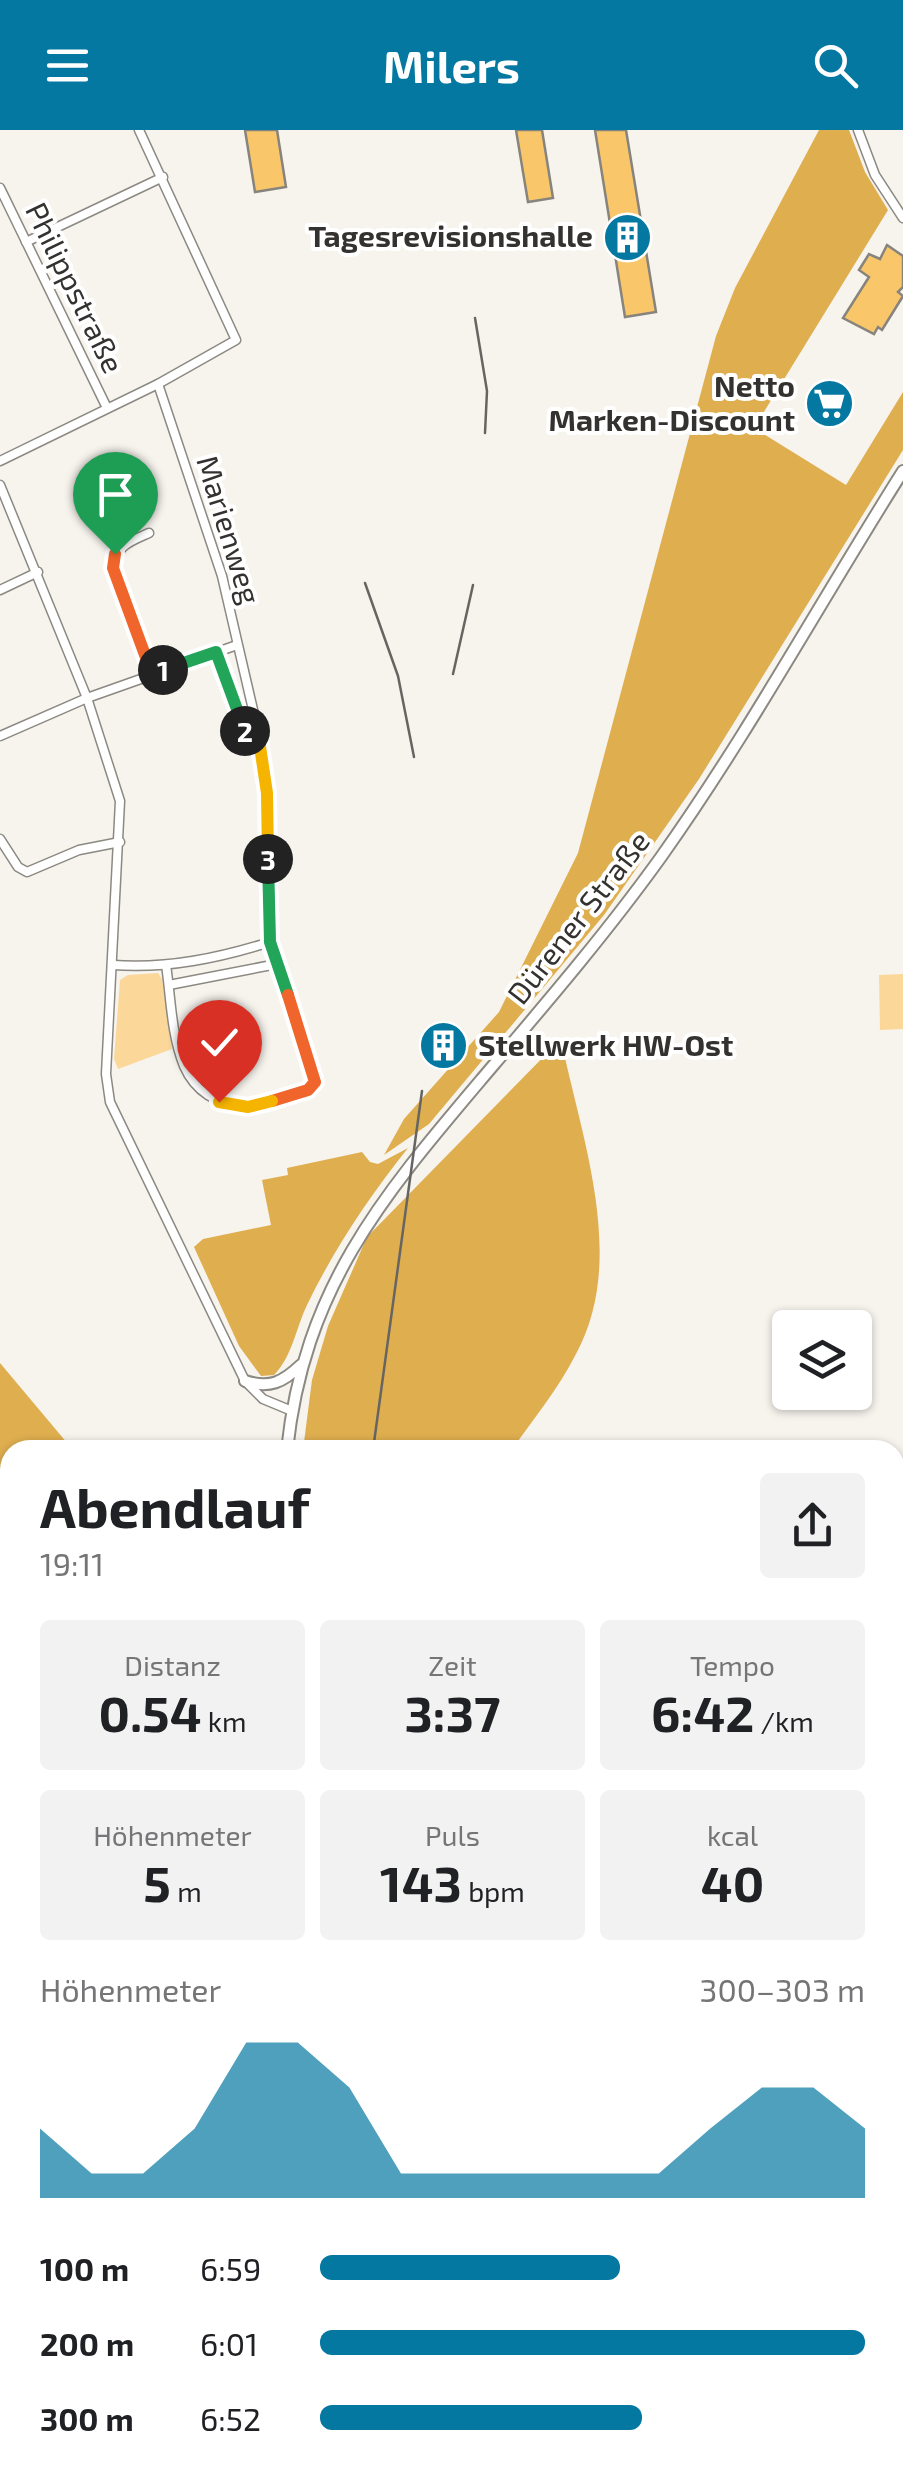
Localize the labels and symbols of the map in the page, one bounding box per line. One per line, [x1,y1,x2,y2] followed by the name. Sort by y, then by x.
[19,196,133,378] street label: Philippstraße
[602,211,654,263] building icon: Tagesrevisionshalle
[308,217,593,253] place label: Tagesrevisionshalle
[548,367,795,437] place label: Netto Marken-Discount
[804,378,856,430] supermarket icon: Netto Marken-Discount
[190,451,270,608] street label: Marienweg
[73,452,158,555] pin
[138,645,188,695] pin: 1
[220,706,270,756] pin: 2
[499,823,656,1010] street label: Dürener Straße
[243,834,293,884] pin: 3
[177,1000,262,1103] pin
[417,1020,469,1072] building icon: Stellwerk HW-Ost
[478,1026,733,1062] place label: Stellwerk HW-Ost

